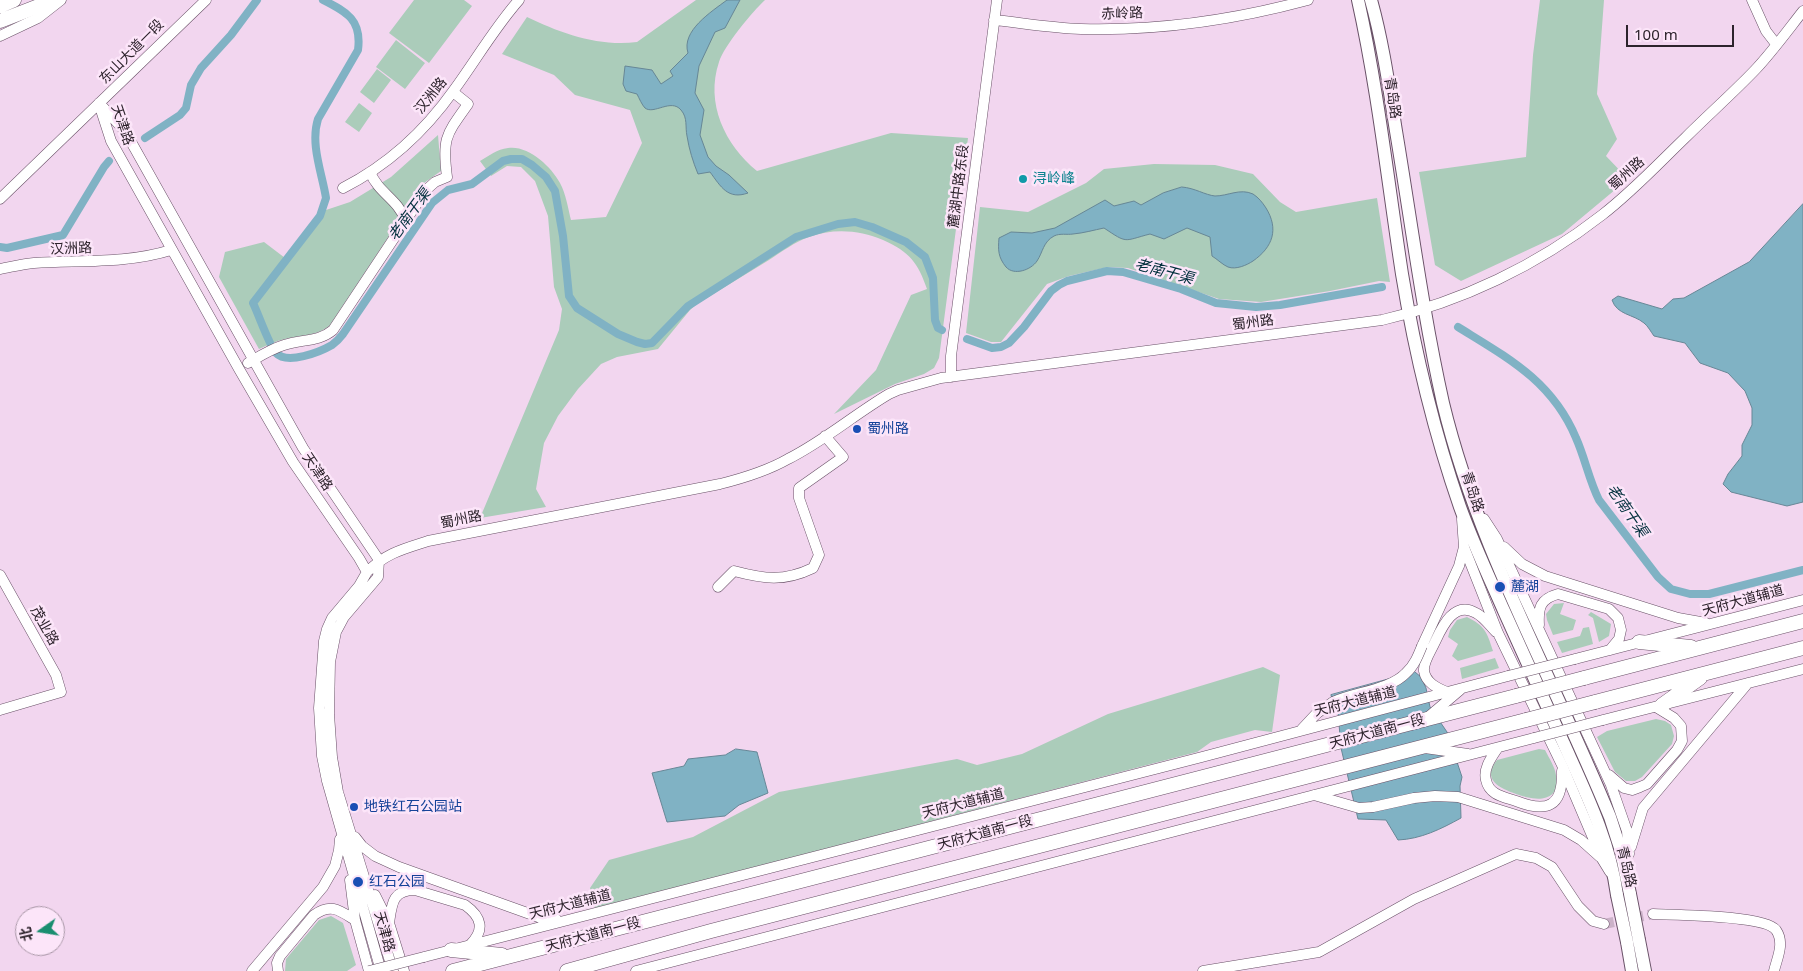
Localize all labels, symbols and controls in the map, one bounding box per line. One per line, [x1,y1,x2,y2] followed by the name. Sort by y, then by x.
[1101,5,1143,23] street label: 赤岭路
[1628,15,1736,47] scale bar
[96,16,168,88] street label: 东山大道一段
[1634,24,1678,44] text: 100 m
[411,74,451,118] street label: 汉洲路
[1380,76,1404,120] street label: 青岛路
[107,102,137,148] street label: 天津路
[946,143,972,229] street label: 麓湖中路东段
[1606,154,1648,194] street label: 蜀州路
[1033,171,1075,187] place label: 浔岭峰
[1017,173,1029,185] marker: 浔岭峰
[385,185,435,245] water label: 老南干渠
[50,240,92,258] street label: 汉洲路
[1133,256,1195,288] water label: 老南干渠
[1231,312,1275,334] street label: 蜀州路
[867,421,909,437] place label: 蜀州路
[851,423,863,435] marker: 蜀州路
[298,450,336,494] street label: 天津路
[1457,469,1487,515] street label: 青岛路
[1602,481,1652,541] water label: 老南干渠
[439,508,483,532] street label: 蜀州路
[1511,579,1539,595] place label: 麓湖
[1493,580,1507,594] marker: 麓湖
[1700,582,1786,620] street label: 天府大道辅道
[26,604,62,648] street label: 茂业路
[1312,684,1398,720] street label: 天府大道辅道
[1327,711,1427,753] street label: 天府大道南一段
[920,786,1006,822] street label: 天府大道辅道
[364,799,462,815] place label: 地铁红石公园站
[348,801,360,813] marker: 地铁红石公园站
[935,812,1035,854] street label: 天府大道南一段
[1613,845,1639,889] street label: 青岛路
[369,874,425,890] place label: 红石公园
[351,875,365,889] marker: 红石公园
[527,887,613,923] street label: 天府大道辅道
[15,906,65,956] north arrow
[370,909,398,955] street label: 天津路
[543,914,643,956] street label: 天府大道南一段
[15,925,37,943] text: 北

